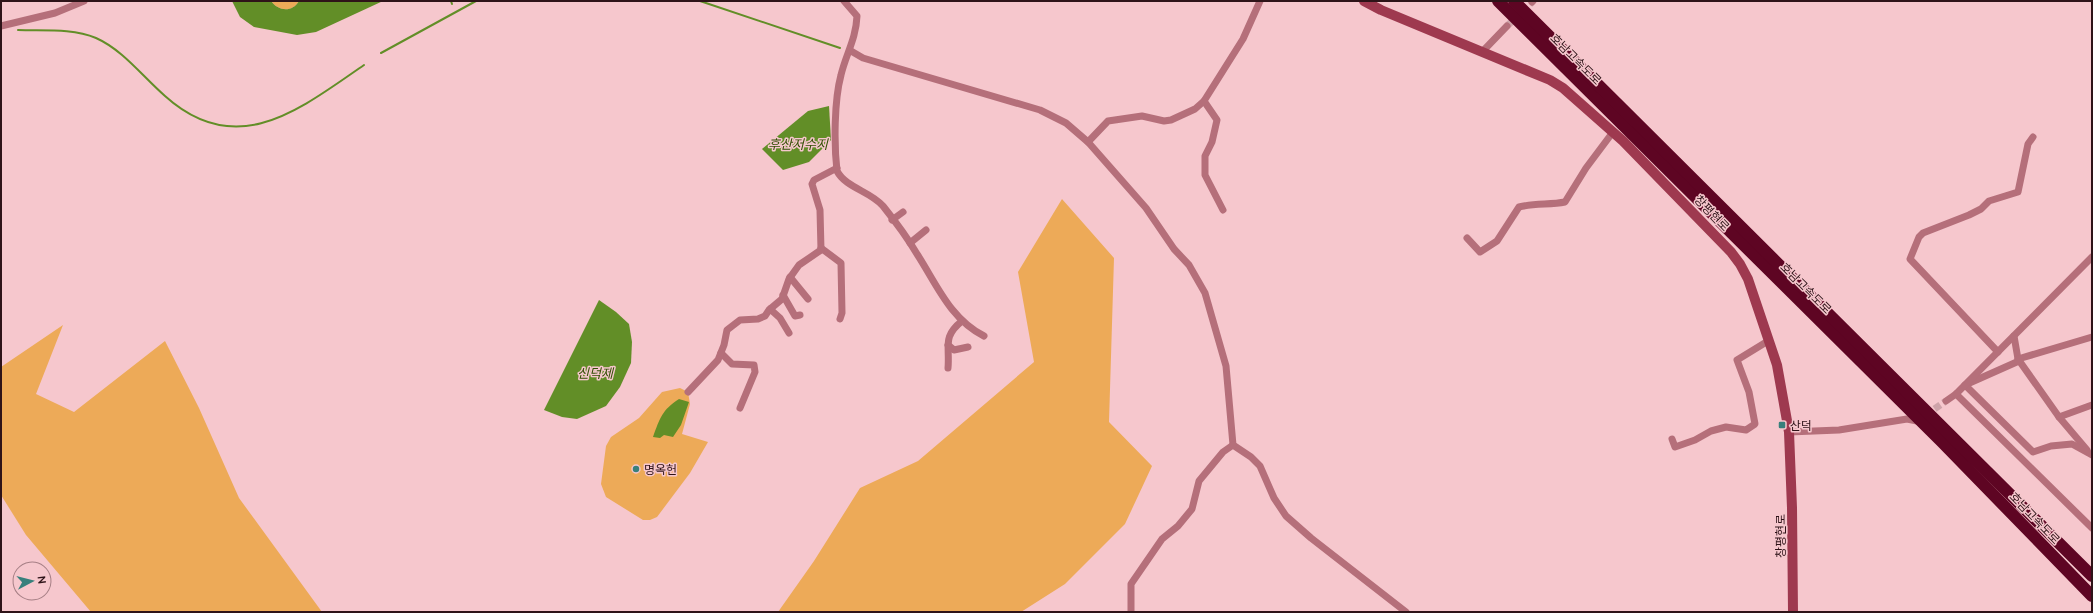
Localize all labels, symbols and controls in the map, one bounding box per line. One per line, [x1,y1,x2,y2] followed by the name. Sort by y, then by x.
[1548,31,1604,87] street label: 호남고속도로
[768,137,829,151] water label: 후산저수지
[1692,193,1732,233] street label: 창평현로
[1778,260,1834,316] street label: 호남고속도로
[577,366,615,380] water label: 신덕제
[1790,419,1812,432] place label: 산덕
[1777,420,1787,430] marker: 산덕
[644,463,677,476] place label: 명옥헌
[631,464,641,474] marker: 명옥헌
[2007,490,2063,546] street label: 호남고속도로
[1774,514,1787,558] street label: 창평현로
[12,561,52,601] north arrow
[35,575,48,585] text: N

